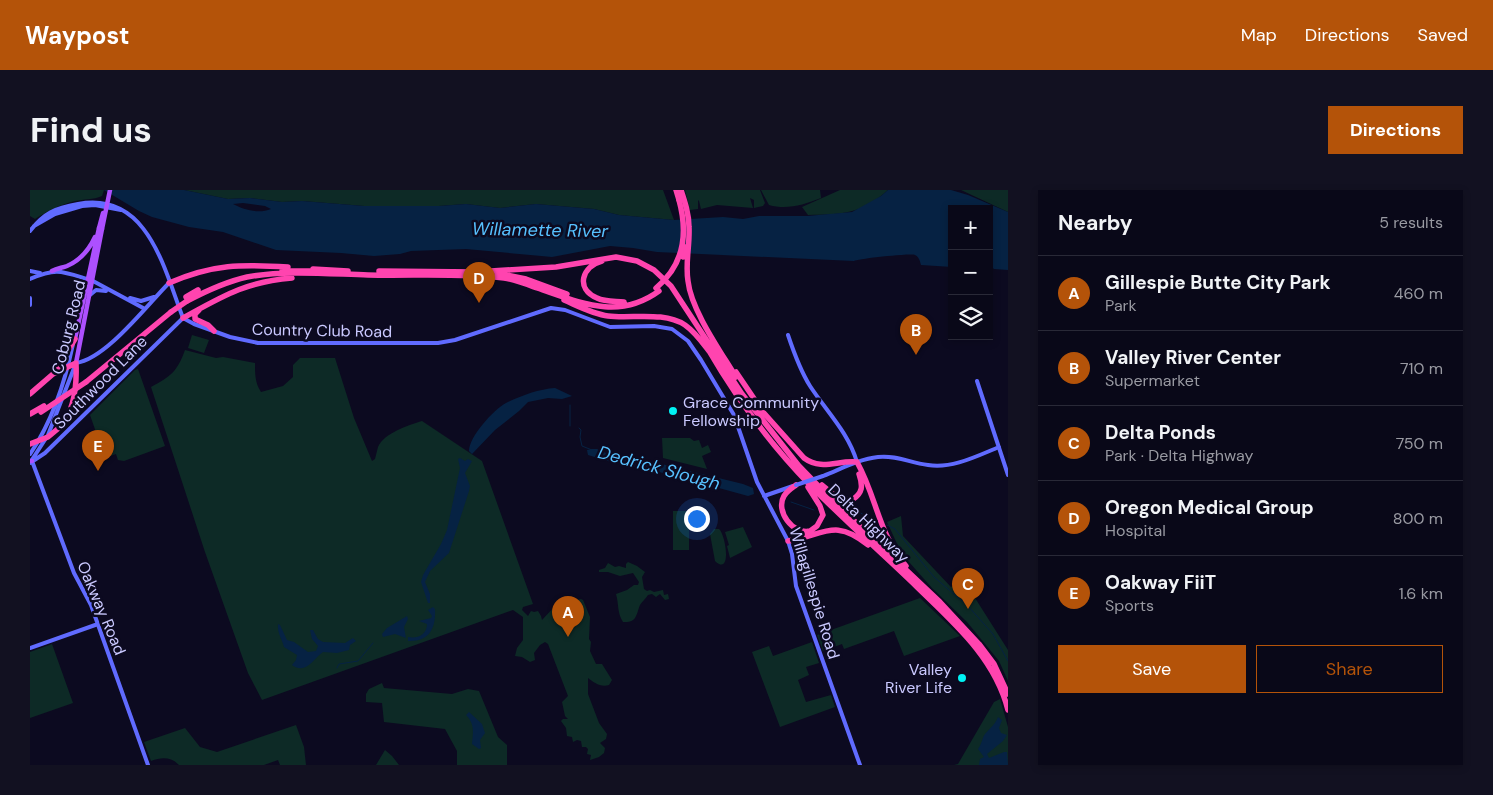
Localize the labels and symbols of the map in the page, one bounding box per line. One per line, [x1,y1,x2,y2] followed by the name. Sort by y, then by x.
[472,217,610,243] water label: Willamette River
[463,262,495,303] pin: D
[47,278,90,376] street label: Coburg Road
[900,314,932,355] pin: B
[252,319,392,342] street label: Country Club Road
[49,331,152,434] street label: Southwood Lane
[683,392,819,431] place label: Grace Community Fellowship
[667,405,679,417] marker: Grace Community Fellowship
[82,430,114,471] pin: E
[595,440,723,496] water label: Dedrick Slough
[824,479,914,567] street label: Delta Highway
[684,506,710,532] your location
[785,525,845,662] street label: Willagillespie Road
[72,558,131,658] street label: Oakway Road
[952,568,984,609] pin: C
[552,596,584,637] pin: A
[885,659,952,698] place label: Valley River Life
[956,672,968,684] marker: Valley River Life

